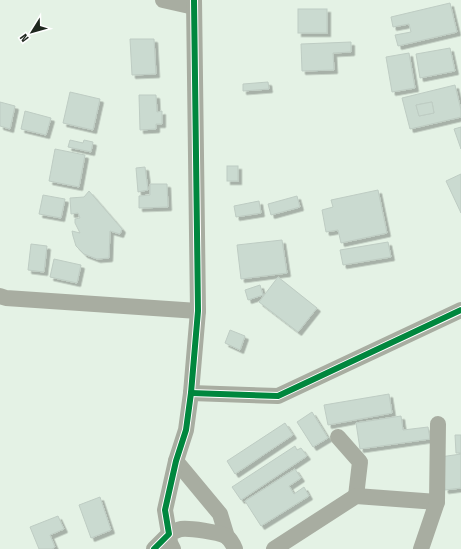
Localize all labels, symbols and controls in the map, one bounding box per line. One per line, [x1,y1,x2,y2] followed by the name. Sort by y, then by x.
[12,12,52,52] north arrow
[17,31,32,44] text: N

